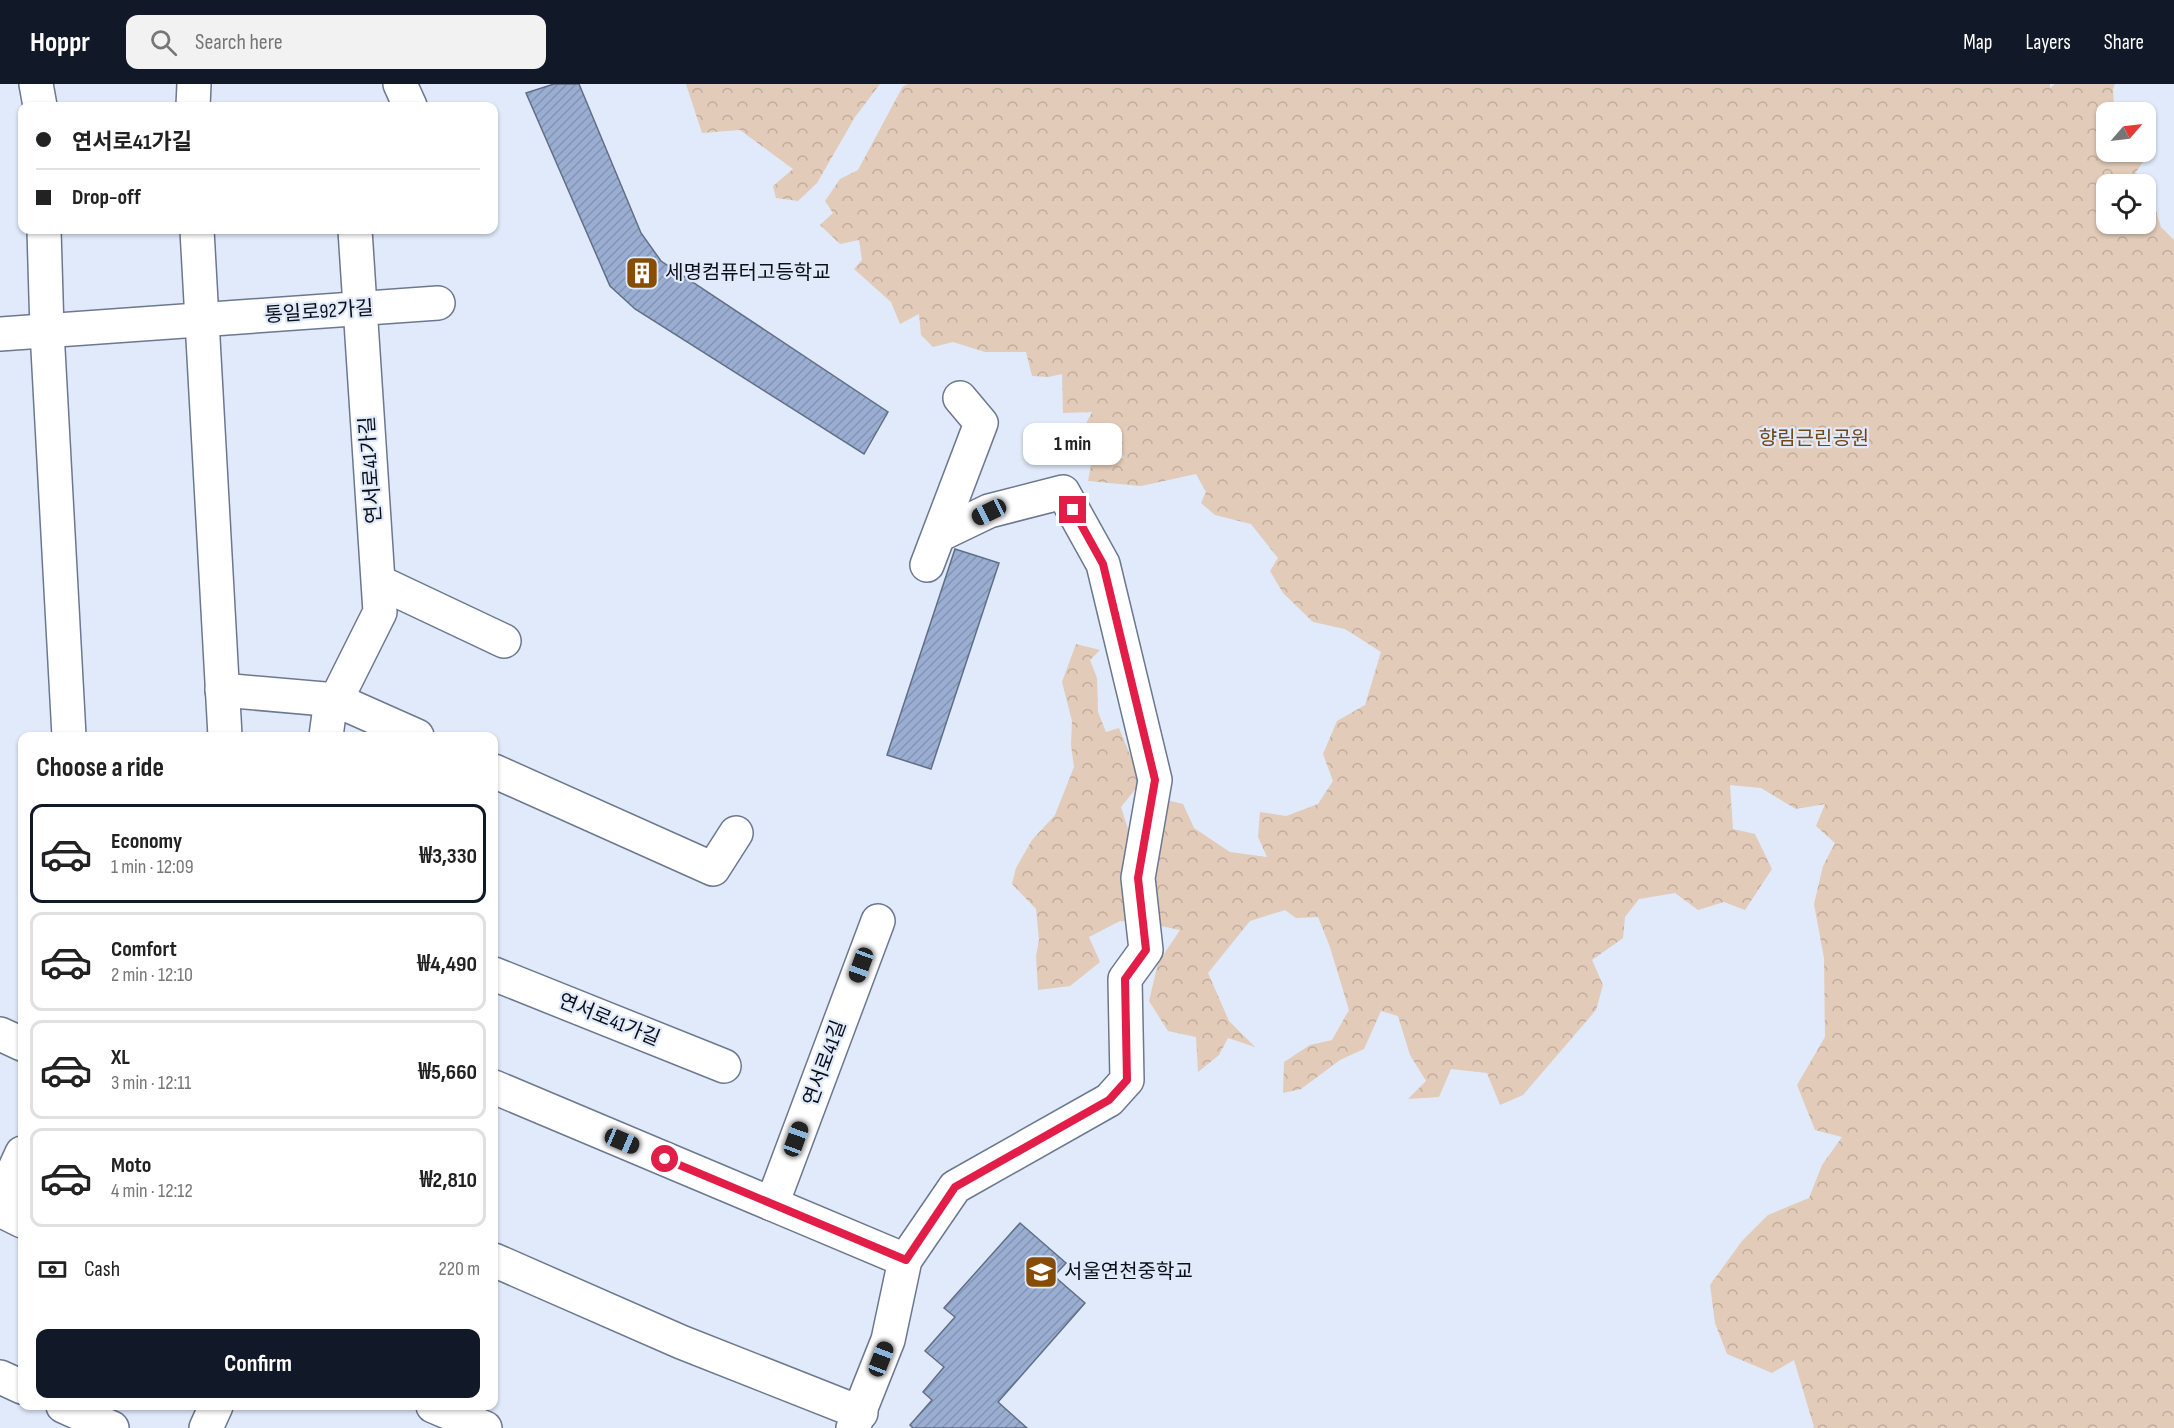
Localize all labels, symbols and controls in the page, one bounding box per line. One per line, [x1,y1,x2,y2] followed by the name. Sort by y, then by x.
[126,15,546,69] search box
[30,26,90,59] text: Hoppr
[147,26,180,59] icon: search
[195,29,282,56] text: Search here
[1963,30,1992,55] text: Map
[2025,30,2071,55] text: Layers
[2104,30,2144,55] text: Share
[2096,102,2156,162] north arrow
[2096,102,2156,234] map controls
[72,129,192,156] text: 연서로41가길
[2096,174,2156,234] button: locate
[72,184,141,211] text: Drop-off
[624,255,660,291] building icon: 세명컴퓨터고등학교
[665,261,831,285] place label: 세명컴퓨터고등학교
[264,296,374,328] street label: 통일로92가길
[355,416,387,524] street label: 연서로41가길
[1024,423,1122,465] callout: 1 min
[1759,427,1869,451] park label: 향림근린공원
[1054,432,1091,456] text: 1 min
[969,496,1009,528] car
[1059,496,1086,523] route end
[36,752,164,784] text: Choose a ride
[39,827,93,881] icon: car
[111,828,182,855] text: Economy
[419,843,477,870] text: ₩3,330
[111,855,194,879] text: 1 min · 12:09
[39,935,93,989] icon: car
[111,936,177,963] text: Comfort
[846,945,876,985] car
[417,951,477,978] text: ₩4,490
[111,963,193,987] text: 2 min · 12:10
[555,989,663,1051] street label: 연서로41가길
[798,1017,852,1109] street label: 연서로41길
[39,1043,93,1097] icon: car
[111,1044,130,1071] text: XL
[418,1059,477,1086] text: ₩5,660
[111,1071,191,1095] text: 3 min · 12:11
[781,1119,811,1159] car
[602,1126,642,1156] car
[651,1145,678,1172] route start
[39,1151,93,1205] icon: car
[111,1152,151,1179] text: Moto
[420,1167,477,1194] text: ₩2,810
[111,1179,193,1203] text: 4 min · 12:12
[36,1253,69,1286] icon: cash
[1023,1254,1059,1290] school or university icon: 서울연천중학교
[84,1256,120,1283] text: Cash
[439,1257,480,1281] text: 220 m
[1064,1260,1193,1284] place label: 서울연천중학교
[36,1329,480,1398] button: Confirm
[866,1339,896,1379] car

